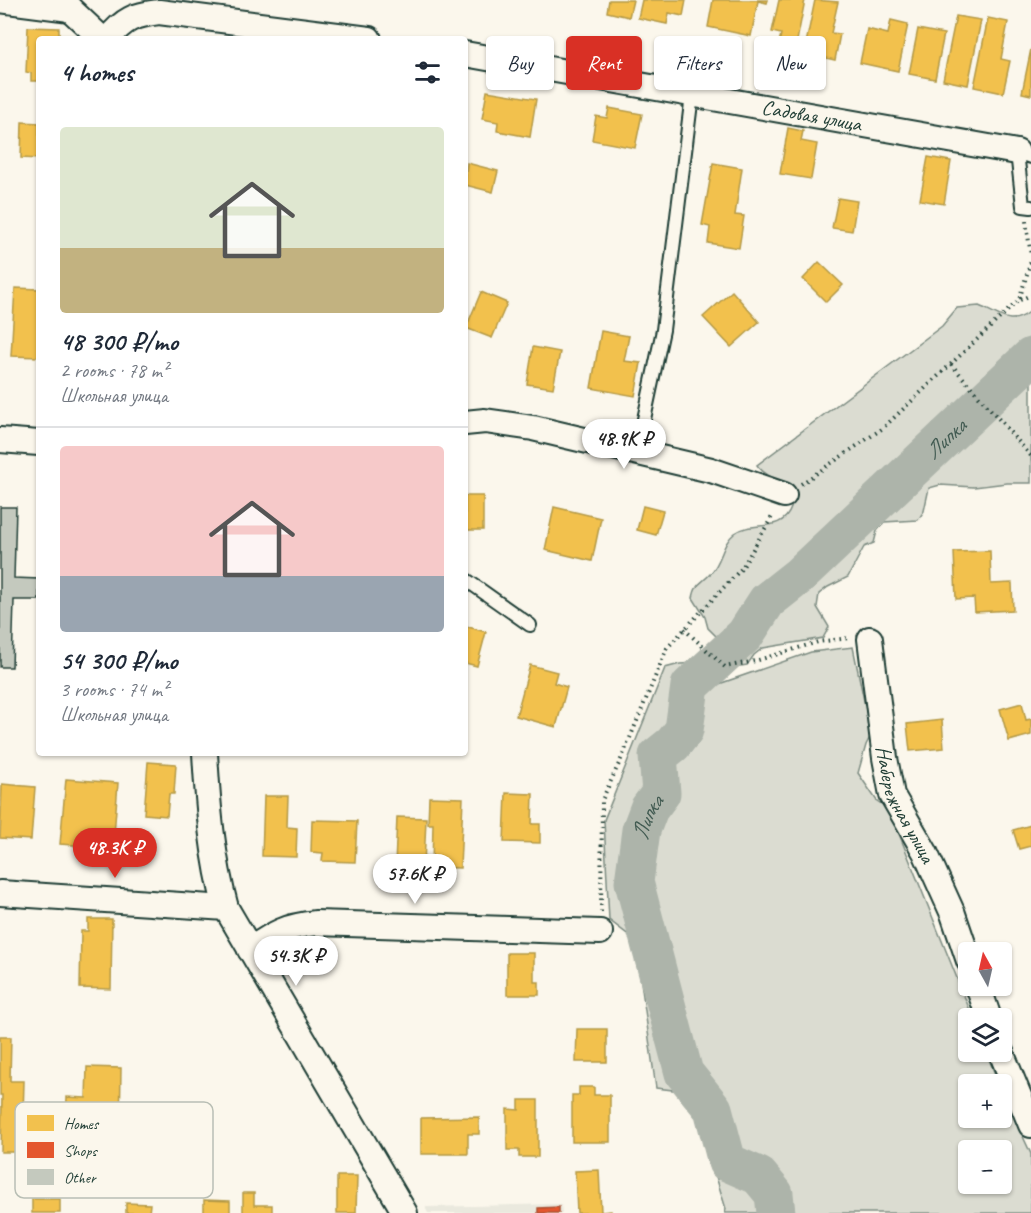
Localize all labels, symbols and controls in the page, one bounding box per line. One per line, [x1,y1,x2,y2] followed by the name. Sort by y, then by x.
[486,36,554,90] chip: Buy
[566,36,642,90] chip: Rent
[654,36,742,90] chip: Filters
[754,36,826,90] chip: New
[60,56,133,89] text: 4 homes
[411,56,444,89] icon: filters
[760,94,865,137] street label: Садовая улица
[198,166,306,274] icon: home
[60,325,178,358] text: 48 300 ₽/mo
[60,358,168,383] text: 2 rooms · 78 m²
[60,383,168,408] text: Школьная улица
[919,411,974,465] water label: Липка
[569,419,679,470] pin: 48.9K ₽
[596,426,652,451] text: 48.9K ₽
[198,485,306,593] icon: home
[60,644,177,677] text: 54 300 ₽/mo
[60,677,168,702] text: 3 rooms · 74 m²
[60,702,168,727] text: Школьная улица
[871,744,942,868] street label: Набережная улица
[627,788,671,842] water label: Липка
[60,828,170,879] pin: 48.3K ₽
[87,835,143,860] text: 48.3K ₽
[360,854,470,905] pin: 57.6K ₽
[387,861,443,886] text: 57.6K ₽
[241,936,351,987] pin: 54.3K ₽
[958,942,1012,996] north arrow
[958,942,1012,1194] map controls
[268,943,324,968] text: 54.3K ₽
[958,1008,1012,1062] button: layers
[958,1074,1012,1128] button: +
[15,1102,213,1198] legend
[64,1114,100,1134] text: Homes
[958,1140,1012,1194] button: −
[64,1141,98,1161] text: Shops
[64,1168,97,1188] text: Other

